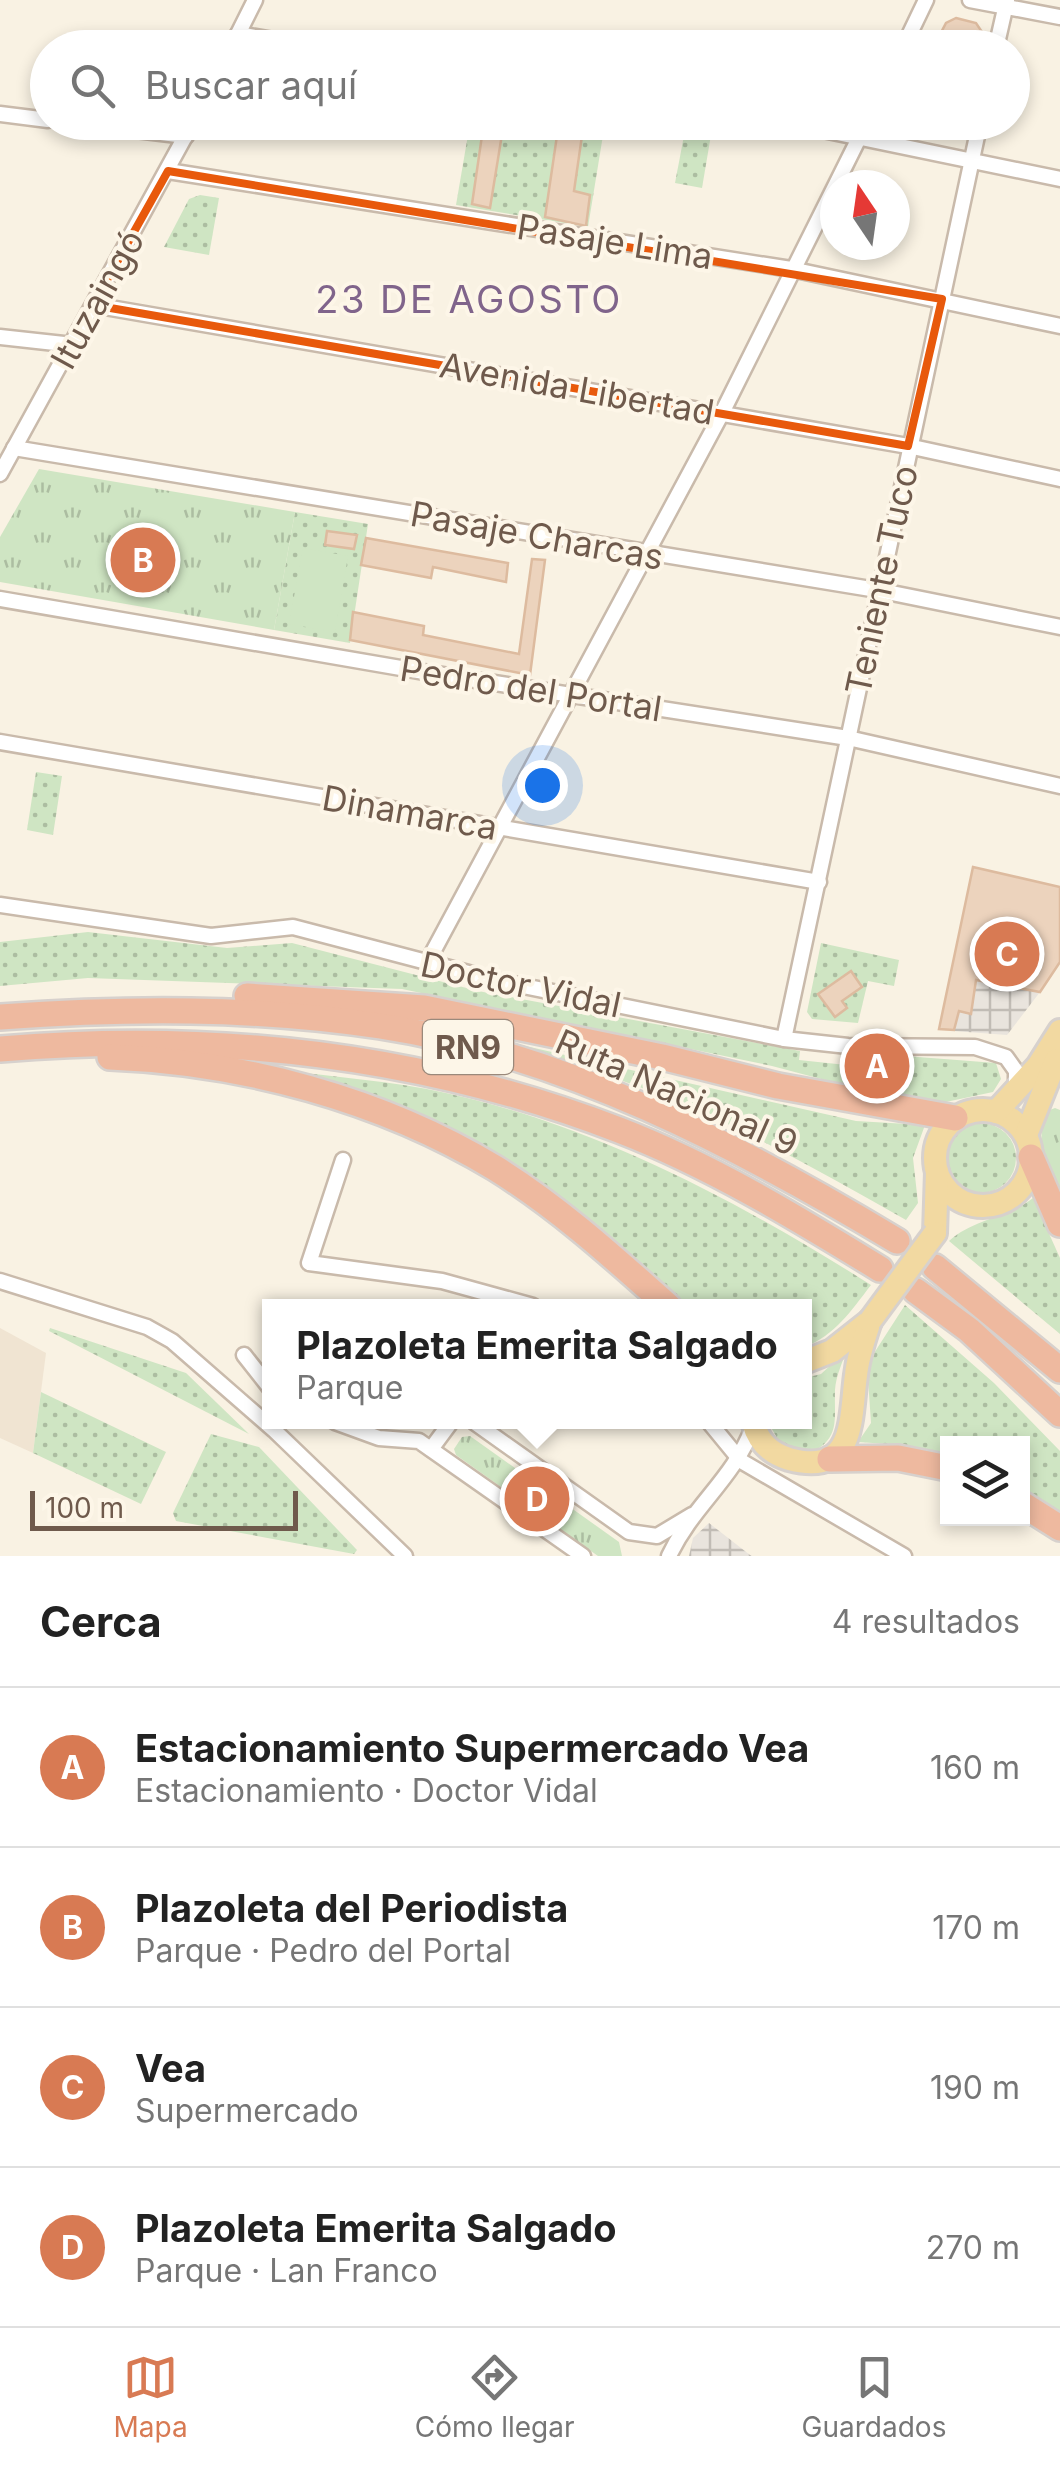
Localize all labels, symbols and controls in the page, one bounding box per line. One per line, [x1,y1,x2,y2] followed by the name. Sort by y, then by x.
[30,30,1030,140] search box
[65,58,120,113] icon: search
[145,62,357,108] text: Buscar aquí
[820,170,910,260] north arrow
[514,205,716,277] street label: Pasaje Lima
[42,222,152,376] street label: Ituzaingó
[315,276,623,322] district label: 23 DE AGOSTO
[437,343,717,433] street label: Avenida Libertad
[836,461,926,699] street label: Teniente Tuco
[407,492,667,578] street label: Pasaje Charcas
[110,522,176,598] pin: B
[397,647,665,729] street label: Pedro del Portal
[517,760,568,811] your location
[319,776,501,848] street label: Dinamarca
[974,916,1040,992] pin: C
[417,942,625,1026] street label: Doctor Vidal
[423,1020,513,1074] road number: RN9
[550,1020,804,1164] street label: Ruta Nacional 9
[844,1028,910,1104] pin: A
[262,1299,812,1429] popup
[296,1322,778,1368] text: Plazoleta Emerita Salgado
[296,1368,403,1407] text: Parque
[940,1436,1030,1526] map controls
[940,1436,1030,1526] button: layers
[504,1462,570,1536] pin: D
[30,1486,298,1530] scale bar
[45,1491,124,1525] text: 100 m
[40,1596,162,1647] text: Cerca
[832,1602,1020,1641] text: 4 resultados
[135,1725,809,1771] text: Estacionamiento Supermercado Vea
[61,1748,84,1787] text: A
[930,1748,1020,1787] text: 160 m
[135,1771,598,1810] text: Estacionamiento · Doctor Vidal
[135,1885,568,1931] text: Plazoleta del Periodista
[62,1908,83,1947] text: B
[932,1908,1020,1947] text: 170 m
[135,1931,511,1970] text: Parque · Pedro del Portal
[135,2045,206,2091] text: Vea
[61,2068,84,2107] text: C
[930,2068,1020,2107] text: 190 m
[135,2091,359,2130] text: Supermercado
[135,2205,617,2251] text: Plazoleta Emerita Salgado
[61,2228,84,2267] text: D
[926,2228,1020,2267] text: 270 m
[135,2251,438,2290] text: Parque · Lan Franco
[114,2350,188,2444] tab: Mapa
[415,2350,575,2444] tab: Cómo llegar
[802,2350,946,2444] tab: Guardados

